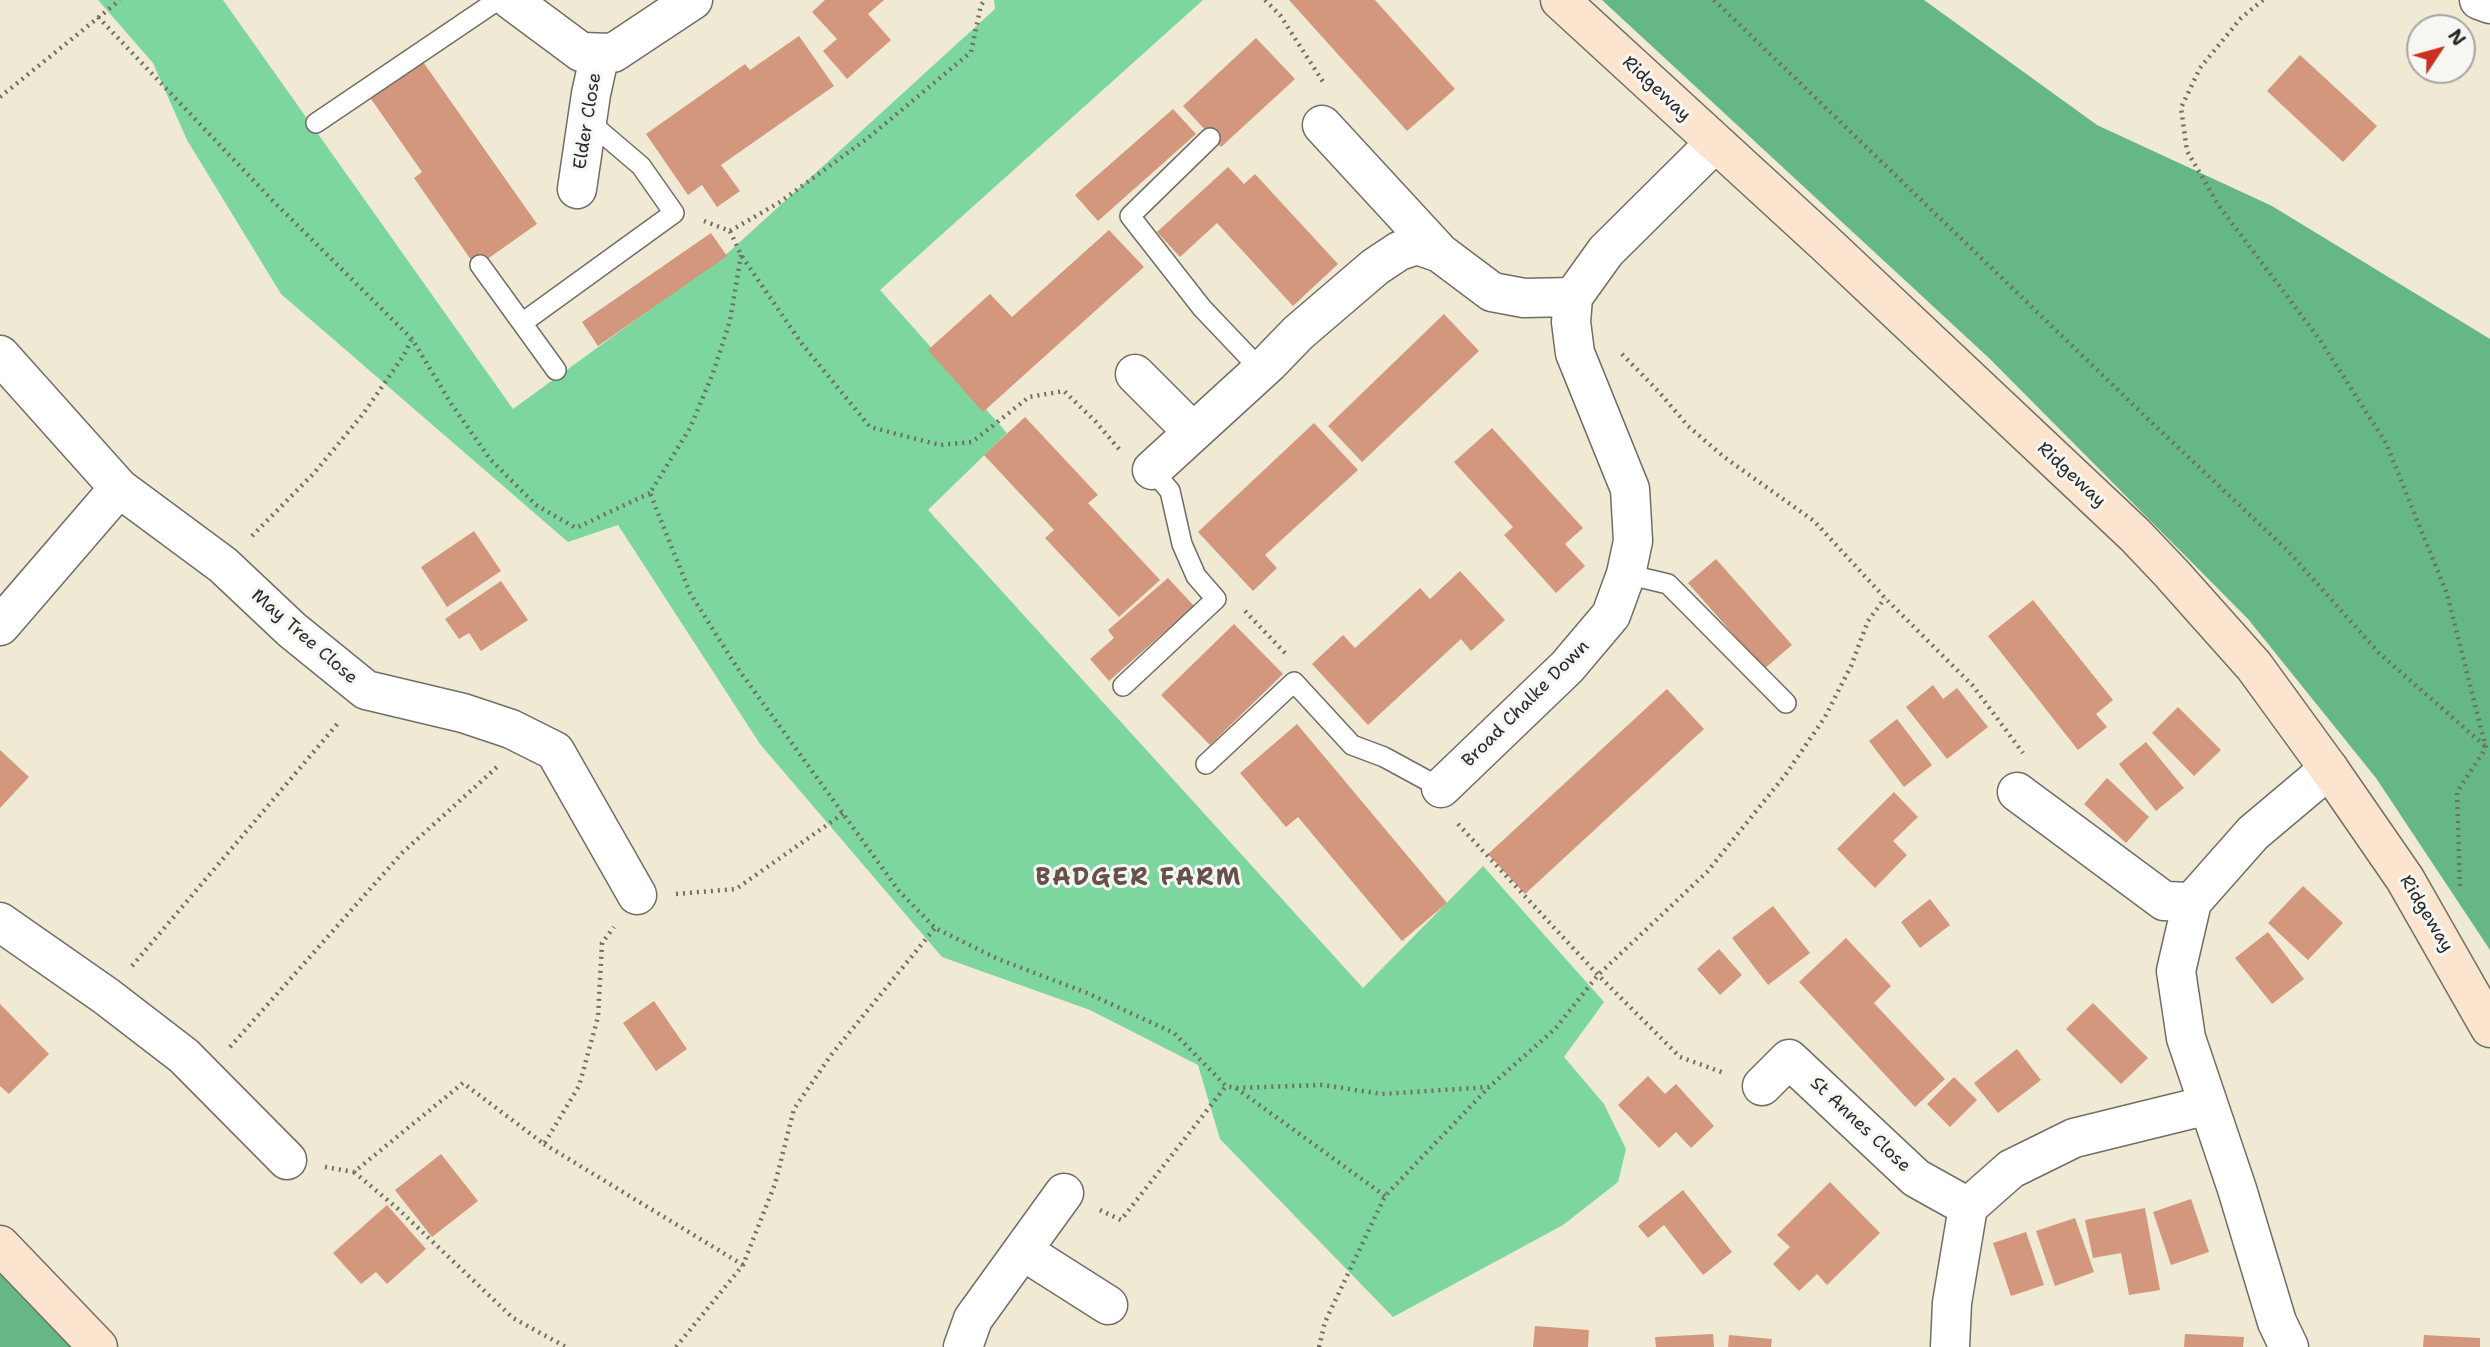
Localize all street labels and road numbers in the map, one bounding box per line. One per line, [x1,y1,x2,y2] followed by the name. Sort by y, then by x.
[1617,52,1695,126] street label: Ridgeway
[570,71,606,171] street label: Elder Close
[2032,438,2110,512] street label: Ridgeway
[246,585,362,689] street label: May Tree Close
[1458,636,1594,772] street label: Broad Chalke Down
[2395,872,2457,956] street label: Ridgeway
[1805,1073,1915,1177] street label: St Annes Close

